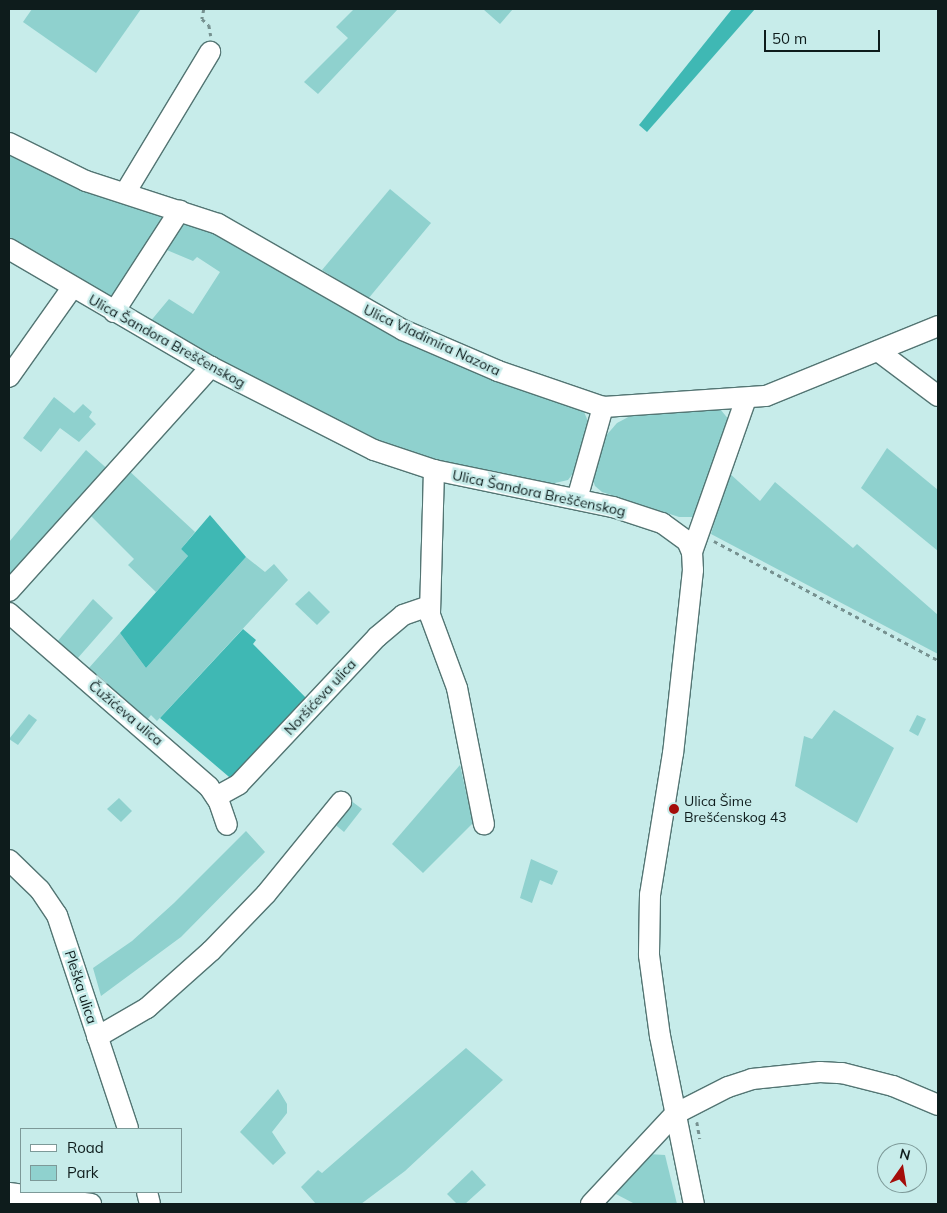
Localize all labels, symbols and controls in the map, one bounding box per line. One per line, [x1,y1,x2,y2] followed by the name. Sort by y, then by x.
[767,20,883,52] scale bar
[772,29,807,48] text: 50 m
[86,291,248,391] street label: Ulica Šandora Breščenskog
[361,301,503,379] street label: Ulica Vladimira Nazora
[451,466,627,520] street label: Ulica Šandora Breščenskog
[281,656,359,738] street label: Noršićeva ulica
[85,677,167,749] street label: Čužićeva ulica
[684,793,787,826] place label: Ulica Šime Brešćenskog 43
[668,803,680,815] marker: Ulica Šime Brešćenskog 43
[61,948,101,1026] street label: Pleška ulica
[20,1128,182,1193] legend
[67,1138,104,1157] text: Road
[877,1143,927,1193] north arrow
[898,1144,912,1164] text: N
[67,1163,99,1182] text: Park

